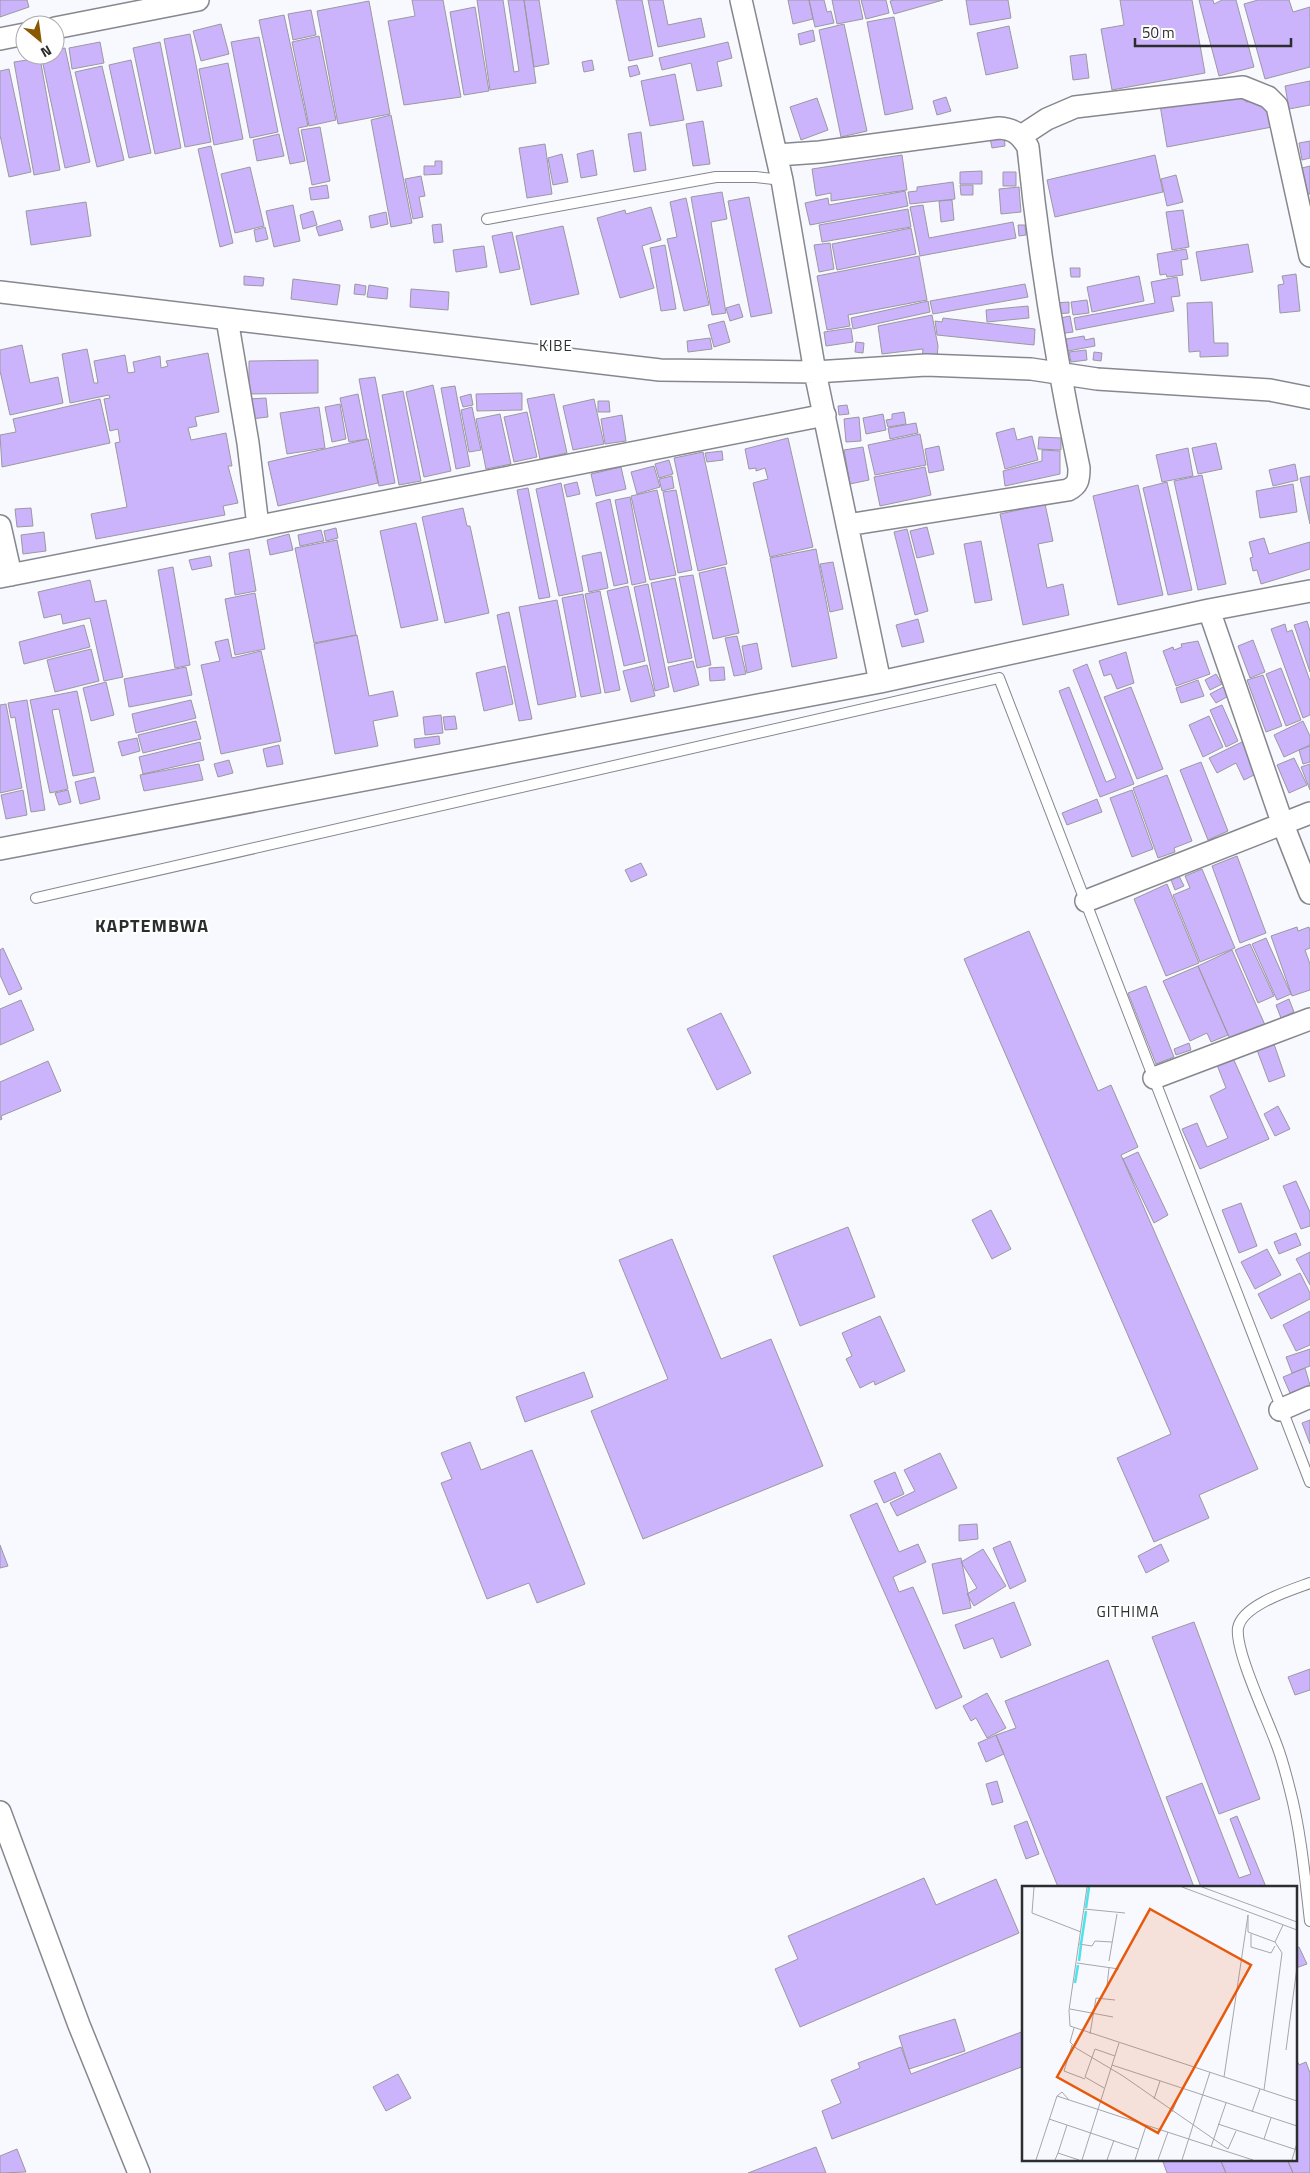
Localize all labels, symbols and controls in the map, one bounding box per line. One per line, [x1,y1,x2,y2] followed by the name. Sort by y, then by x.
[15,15,65,65] north arrow
[1135,15,1291,47] scale bar
[1142,21,1175,44] text: 50 m
[37,40,56,63] text: N
[539,334,573,357] district label: KIBE
[95,912,209,939] district label: KAPTEMBWA
[1096,1600,1160,1623] district label: GITHIMA
[1022,1886,1298,2160] inset map

